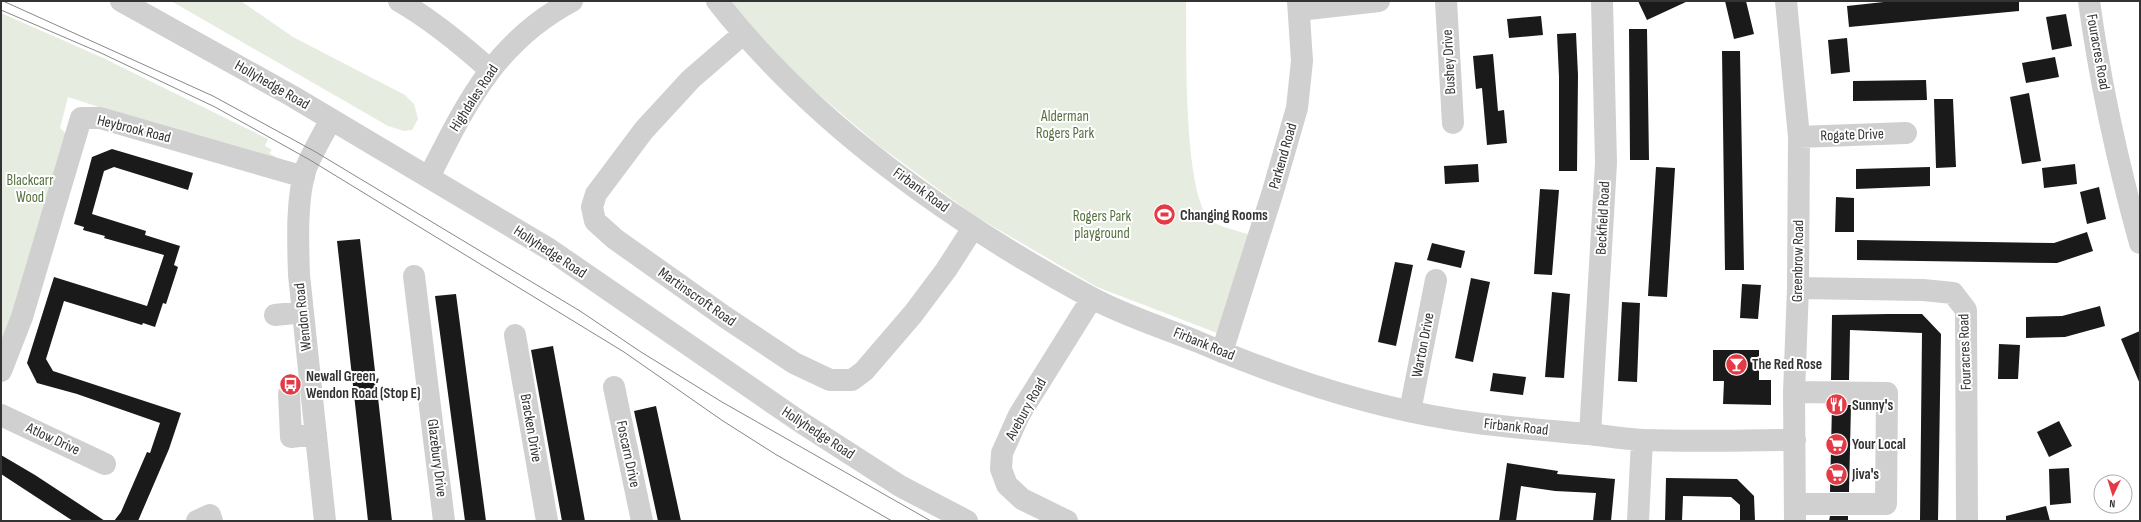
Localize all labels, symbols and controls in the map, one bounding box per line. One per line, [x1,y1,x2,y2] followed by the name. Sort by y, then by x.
[2082,13,2114,91] street label: Fouracres Road
[1438,29,1460,95] street label: Bushey Drive
[231,56,313,114] street label: Hollyhedge Road
[445,61,503,135] street label: Highdales Road
[1036,107,1095,143] park label: Alderman Rogers Park
[95,111,173,147] street label: Heybrook Road
[1265,121,1301,191] street label: Parkend Road
[1820,124,1884,146] street label: Rogate Drive
[889,163,953,217] street label: Firbank Road
[7,171,54,207] park label: Blackcarr Wood
[1592,181,1614,255] street label: Beckfield Road
[1151,202,1177,228] sports icon: Changing Rooms
[1180,206,1268,225] place label: Changing Rooms
[1073,207,1132,243] park label: Rogers Park playground
[1788,220,1808,302] street label: Greenbrow Road
[510,221,590,283] street label: Hollyhedge Road
[654,263,740,331] street label: Martinscroft Road
[290,282,316,352] street label: Wendon Road
[1407,311,1439,379] street label: Warton Drive
[1954,313,1976,391] street label: Fouracres Road
[1171,323,1237,365] street label: Firbank Road
[1723,351,1749,377] bar icon: The Red Rose
[1752,355,1822,374] place label: The Red Rose
[306,367,421,403] place label: Newall Green, Wendon Road (Stop E)
[277,372,303,398] bus stop icon: Newall Green, Wendon Road (Stop E)
[1001,375,1051,444] street label: Avebury Road
[516,392,546,464] street label: Bracken Drive
[1824,392,1850,418] restaurant icon: Sunny's
[1852,396,1894,415] place label: Sunny's
[778,402,858,464] street label: Hollyhedge Road
[1483,414,1549,440] street label: Firbank Road
[22,418,83,460] street label: Atlow Drive
[423,418,451,498] street label: Glazebury Drive
[612,419,644,489] street label: Foscarn Drive
[1824,431,1850,457] supermarket icon: Your Local
[1852,435,1906,454] place label: Your Local
[1823,461,1849,487] supermarket icon: Jiva's
[1851,465,1879,484] place label: Jiva's
[2093,474,2133,514] north arrow
[2109,497,2116,510] text: N

